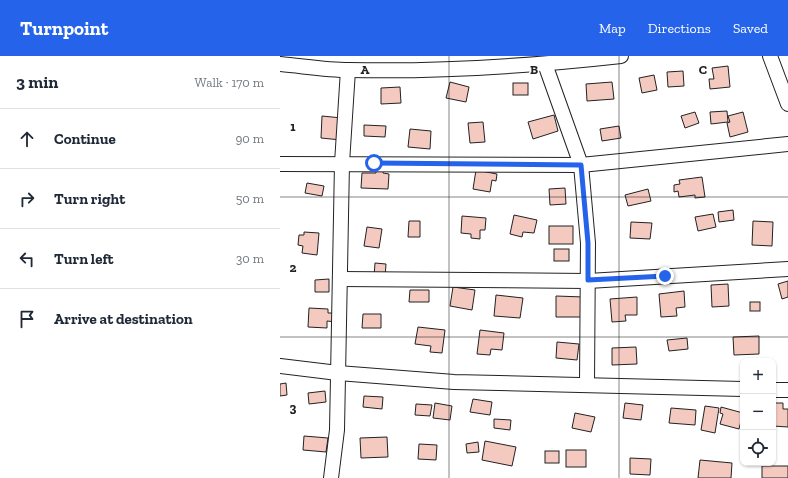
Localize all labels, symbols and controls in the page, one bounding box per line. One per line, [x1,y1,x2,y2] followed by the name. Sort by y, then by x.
[20,17,108,40] text: Turnpoint
[599,20,626,37] text: Map
[648,20,711,37] text: Directions
[733,20,768,37] text: Saved
[361,62,370,77] text: A
[530,62,538,77] text: B
[699,62,707,77] text: C
[16,72,58,92] text: 3 min
[195,75,264,90] text: Walk · 170 m
[290,119,296,134] text: 1
[16,128,38,150] icon: ahead
[54,130,116,148] text: Continue
[235,131,264,146] text: 90 m
[365,154,383,172] route start
[16,188,38,210] icon: right
[54,190,125,208] text: Turn right
[236,191,264,206] text: 50 m
[16,248,38,270] icon: left
[54,250,114,268] text: Turn left
[236,251,264,266] text: 30 m
[290,260,297,275] text: 2
[656,267,674,285] route end
[16,308,38,330] icon: arrive
[54,310,193,328] text: Arrive at destination
[740,358,776,466] map controls
[740,358,776,394] button: +
[740,394,776,430] button: −
[290,400,297,415] text: 3
[740,430,776,466] button: locate

